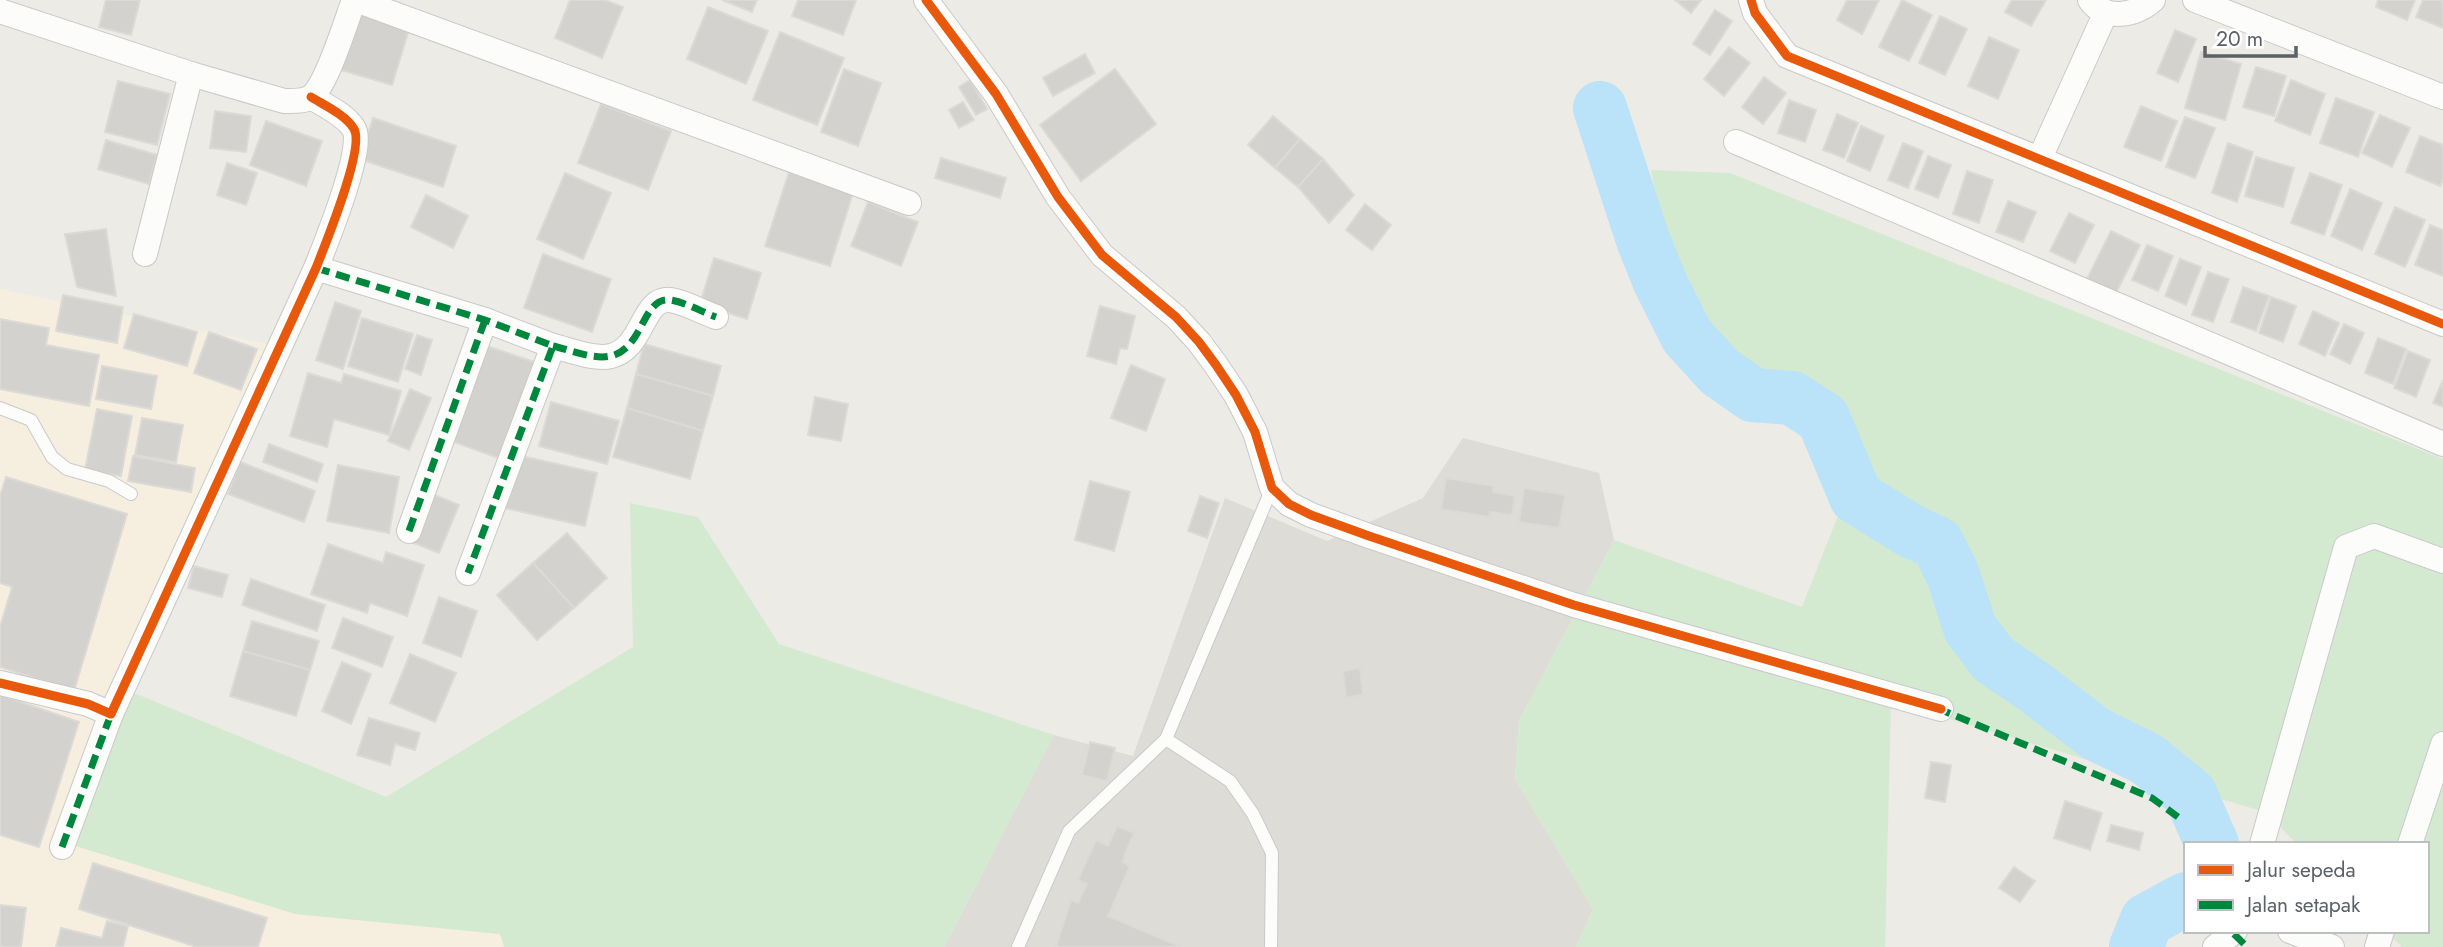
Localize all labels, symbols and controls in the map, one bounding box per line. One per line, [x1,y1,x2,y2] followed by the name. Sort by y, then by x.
[2205,14,2296,58] scale bar
[2216,24,2263,54] text: 20 m
[2184,842,2429,933] legend
[2244,855,2356,885] text: Jalur sepeda
[2244,890,2361,920] text: Jalan setapak

